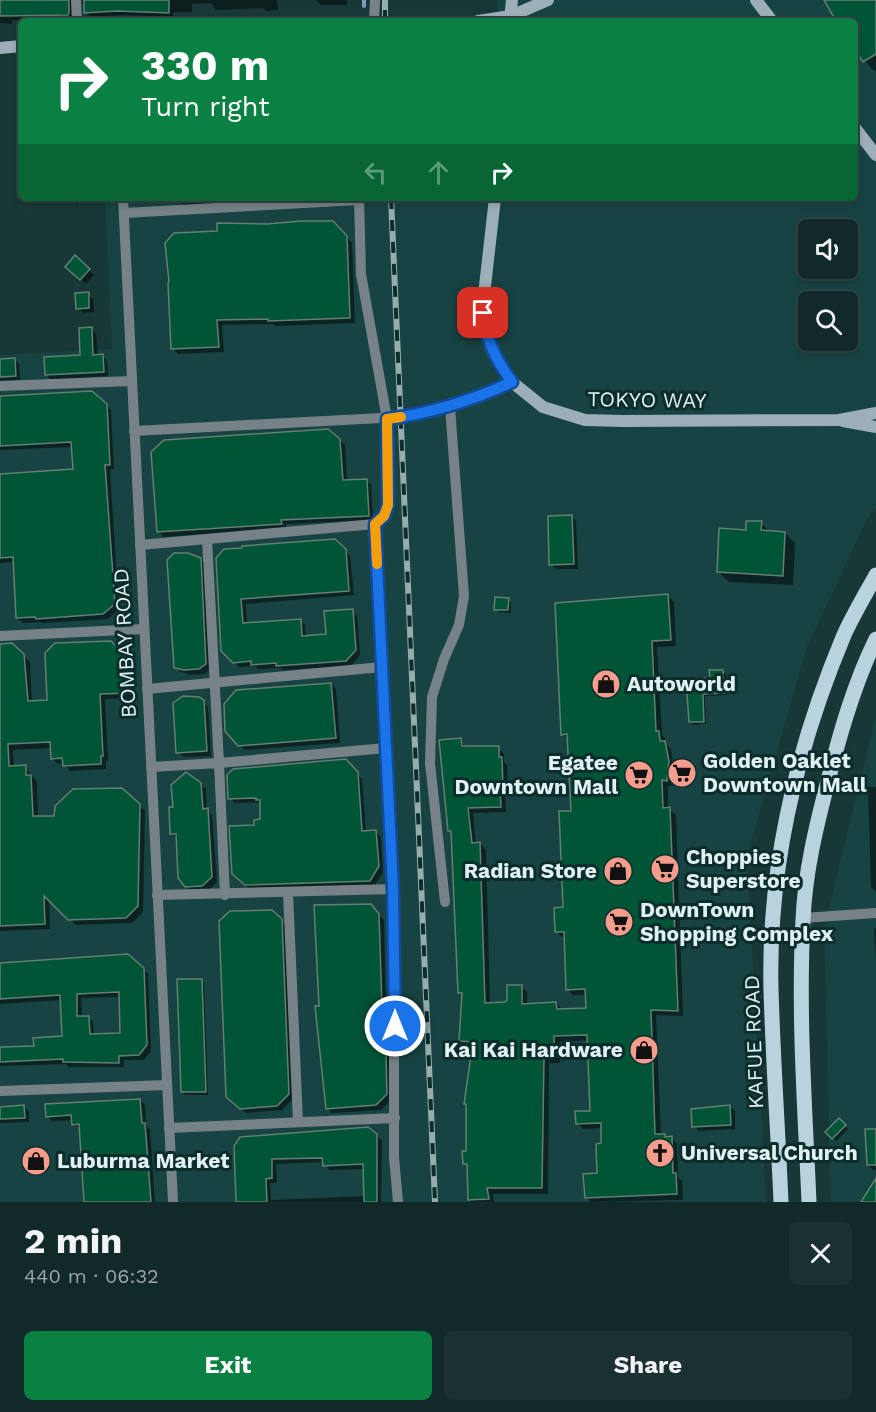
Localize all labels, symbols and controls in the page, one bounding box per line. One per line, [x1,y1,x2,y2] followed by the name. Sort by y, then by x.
[141,41,269,90] text: 330 m
[42,42,120,120] icon: right
[141,91,270,123] text: Turn right
[359,156,392,189] icon: left
[422,156,455,189] icon: ahead
[485,156,518,189] icon: right
[798,219,858,351] map controls
[798,219,858,279] button: sound
[457,287,508,338] pin
[798,291,858,351] button: search
[466,296,499,329] icon: arrive
[587,386,707,413] street label: TOKYO WAY
[108,568,141,718] street label: BOMBAY ROAD
[590,668,622,700] shop icon: Autoworld
[627,671,736,696] place label: Autoworld
[703,748,867,797] place label: Golden Oaklet Downtown Mall
[454,750,618,799] place label: Egatee Downtown Mall
[666,757,698,789] supermarket icon: Golden Oaklet Downtown Mall
[623,759,655,791] supermarket icon: Egatee Downtown Mall
[686,844,801,893] place label: Choppies Superstore
[649,853,681,885] supermarket icon: Choppies Superstore
[602,855,634,887] shop icon: Radian Store
[464,858,597,883] place label: Radian Store
[640,897,834,946] place label: DownTown Shopping Complex
[603,906,635,938] supermarket icon: DownTown Shopping Complex
[739,975,768,1109] street label: KAFUE ROAD
[363,994,427,1058] position arrow
[628,1034,660,1066] shop icon: Kai Kai Hardware
[444,1037,623,1062] place label: Kai Kai Hardware
[644,1137,676,1169] church icon: Universal Church
[681,1140,858,1165] place label: Universal Church
[20,1145,52,1177] shop icon: Luburma Market
[57,1148,229,1173] place label: Luburma Market
[24,1220,122,1262] text: 2 min
[789,1222,852,1285] button: close
[24,1264,159,1288] text: 440 m · 06:32
[24,1331,432,1400] button: Exit
[444,1331,852,1400] button: Share

